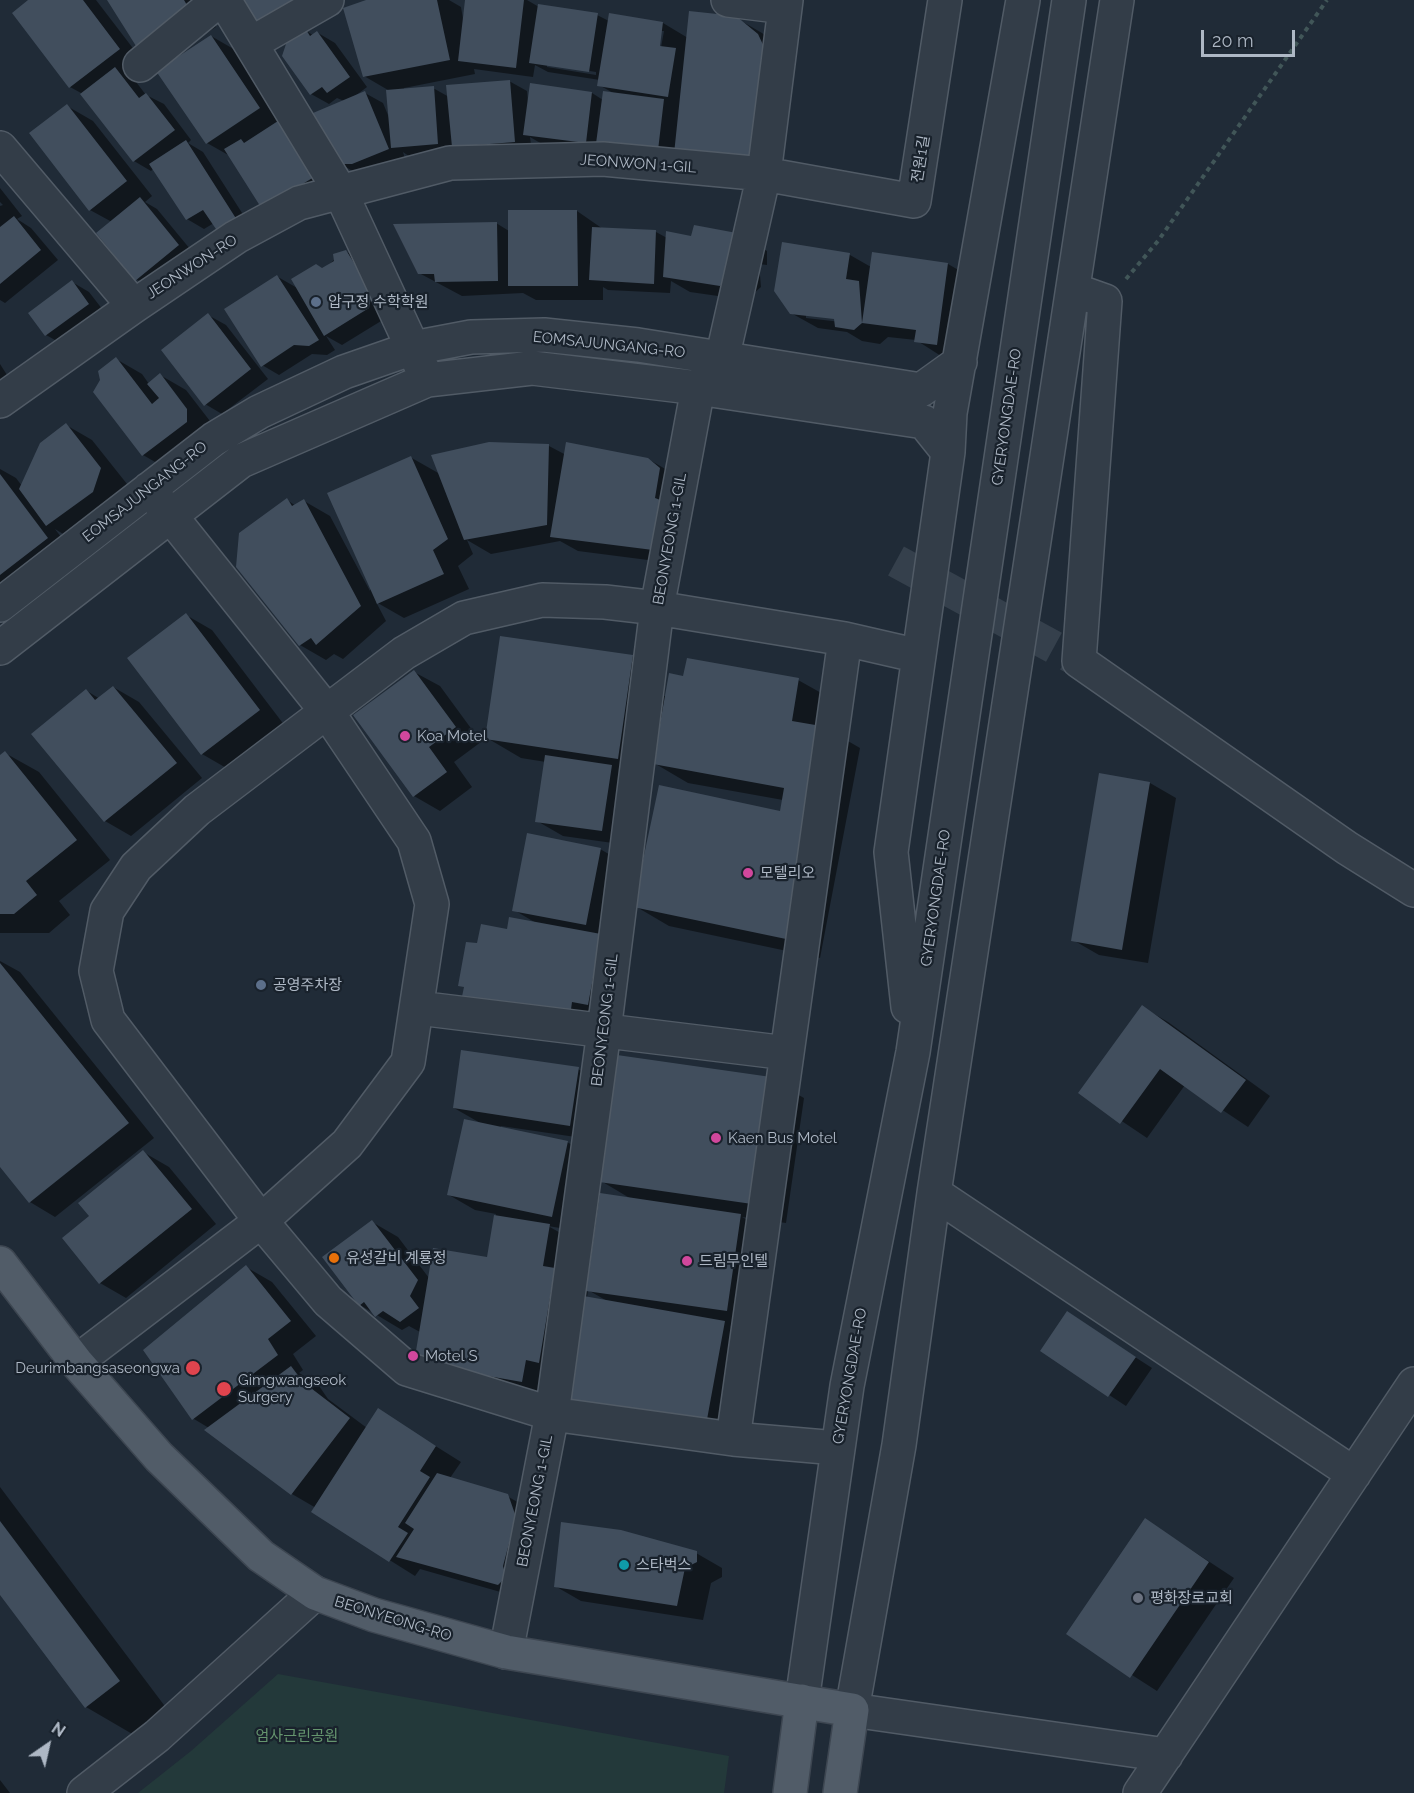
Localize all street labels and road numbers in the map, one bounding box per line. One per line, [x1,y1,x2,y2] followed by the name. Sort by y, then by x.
[908,134,934,184] street label: 전원1길
[579,151,697,177] street label: JEONWON 1-GIL
[143,231,241,303] street label: JEONWON-RO
[532,328,686,362] street label: EOMSAJUNGANG-RO
[988,347,1026,487] street label: GYERYONGDAE-RO
[79,438,211,546] street label: EOMSAJUNGANG-RO
[650,472,690,606] street label: BEONYEONG 1-GIL
[917,828,955,968] street label: GYERYONGDAE-RO
[588,953,622,1087] street label: BEONYEONG 1-GIL
[829,1306,871,1446] street label: GYERYONGDAE-RO
[513,1434,557,1568] street label: BEONYEONG 1-GIL
[332,1593,454,1645] street label: BEONYEONG-RO

